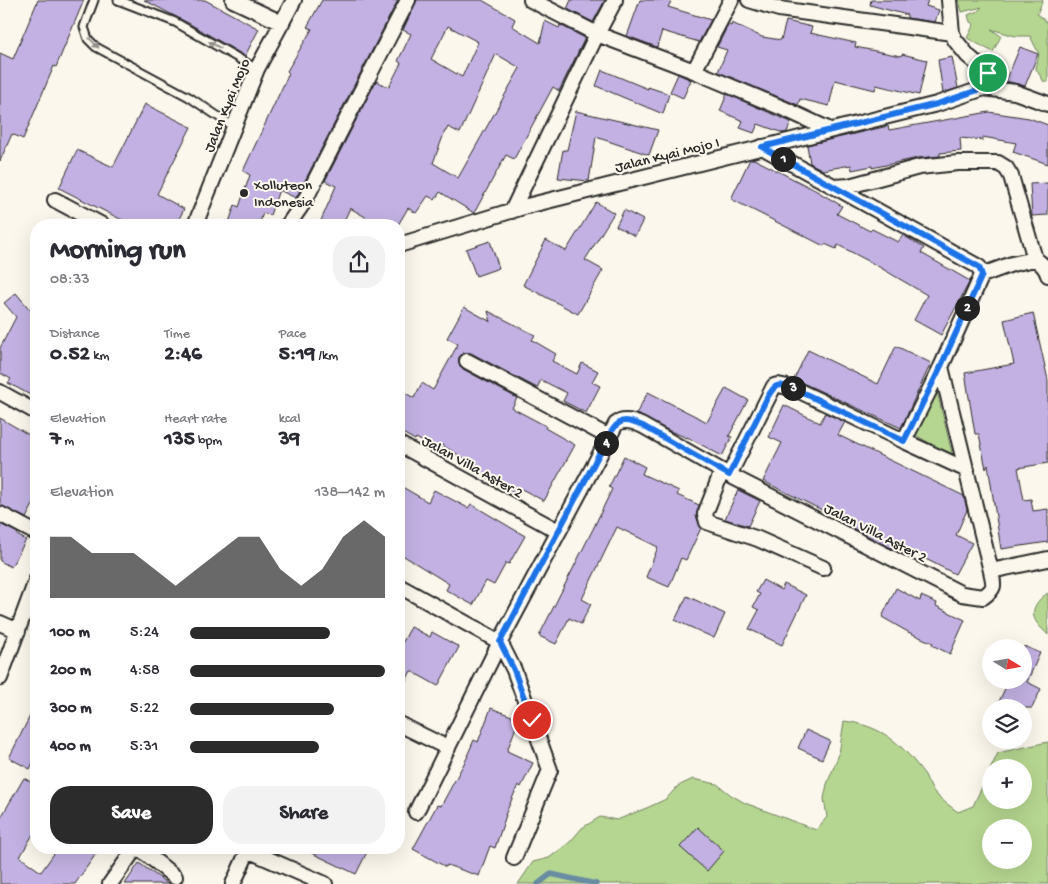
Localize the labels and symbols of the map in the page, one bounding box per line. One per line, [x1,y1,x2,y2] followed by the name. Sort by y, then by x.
[88,37,100,49] one-way arrow
[208,40,221,49] one-way arrow
[967,52,1009,94] pin
[201,56,255,155] street label: Jalan Kyai Mojo
[613,134,722,178] street label: Jalan Kyai Mojo I
[770,146,796,172] pin: 1
[253,177,314,212] place label: Xolluteon Indonesia
[238,187,250,199] marker: Xolluteon Indonesia
[954,296,980,320] pin: 2
[780,376,806,400] pin: 3
[594,430,618,456] pin: 4
[418,432,526,503] street label: Jalan Villa Aster 2
[821,500,930,567] street label: Jalan Villa Aster 2
[982,639,1032,689] north arrow
[511,699,553,741] pin

